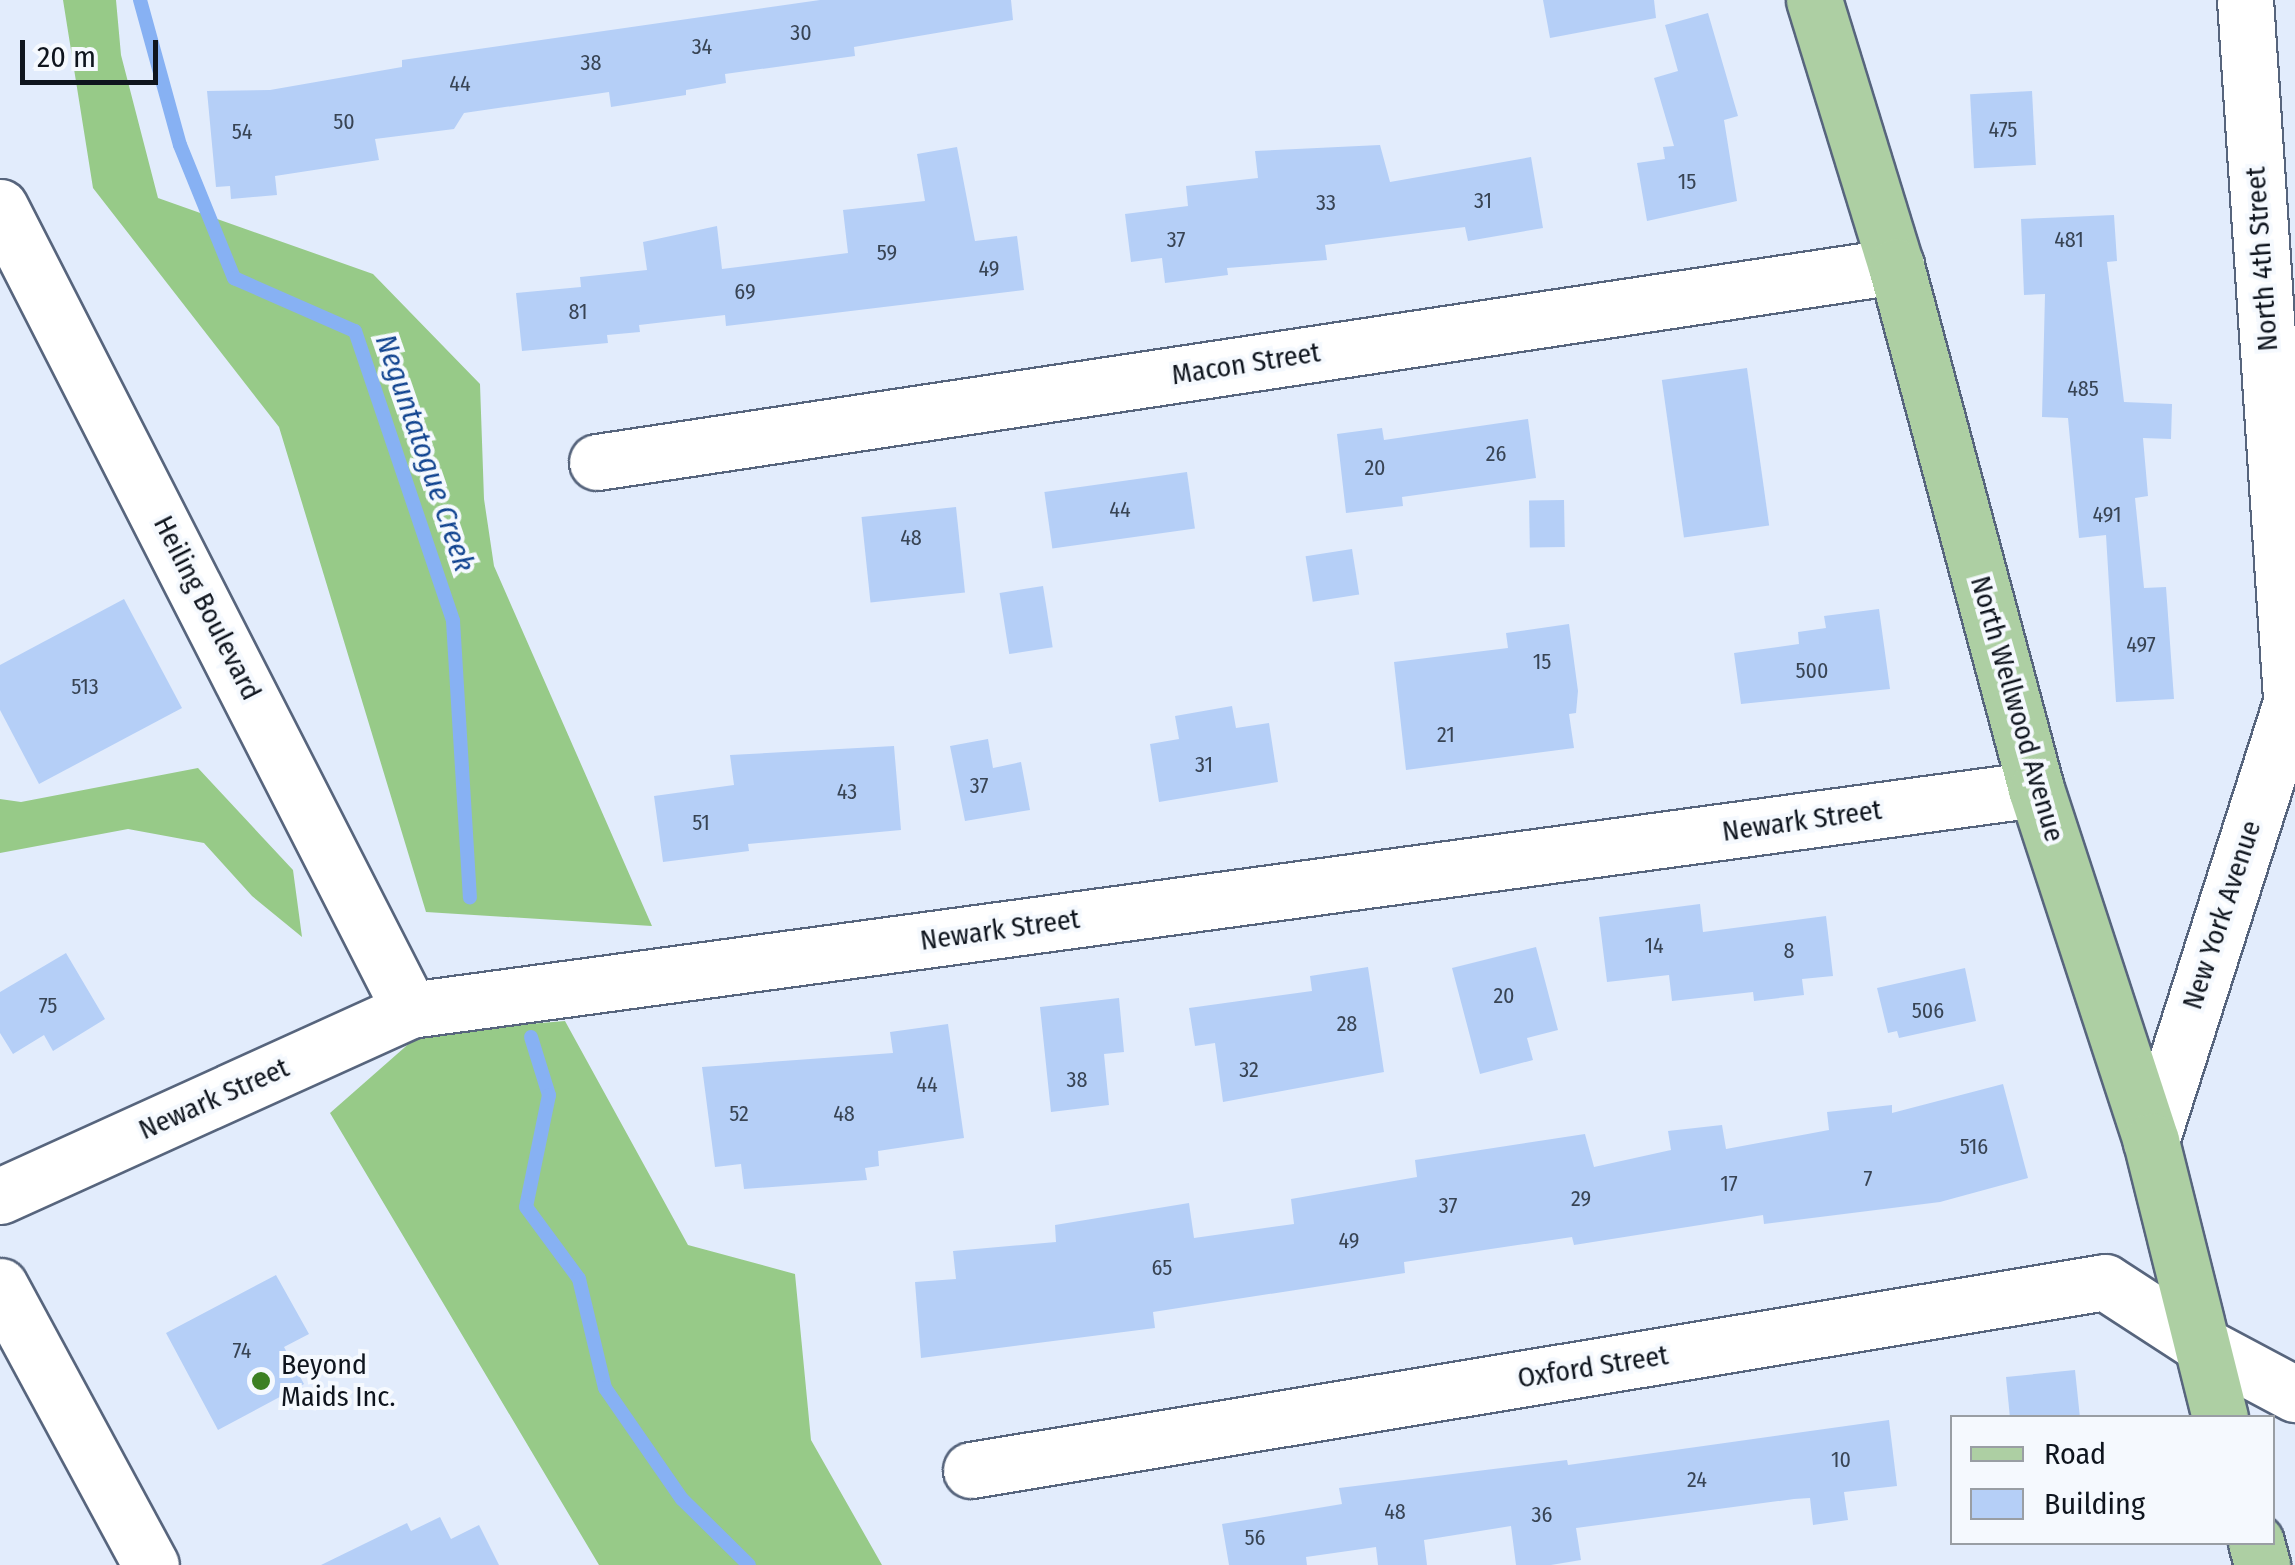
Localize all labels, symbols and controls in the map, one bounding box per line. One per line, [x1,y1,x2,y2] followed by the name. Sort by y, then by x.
[25,20,162,82] scale bar
[790,20,812,46] house number: 30
[692,34,712,60] house number: 34
[37,39,96,75] text: 20 m
[581,50,601,76] house number: 38
[449,71,471,97] house number: 44
[333,109,355,135] house number: 50
[1989,117,2017,143] house number: 475
[232,119,252,145] house number: 54
[2239,166,2285,352] street label: North 4th Street
[1678,169,1696,195] house number: 15
[1474,188,1492,214] house number: 31
[1316,190,1336,216] house number: 33
[1167,227,1185,253] house number: 37
[2054,227,2084,253] house number: 481
[877,240,897,266] house number: 59
[979,256,999,282] house number: 49
[734,279,756,305] house number: 69
[568,299,588,325] house number: 81
[368,330,482,576] water label: Neguntatogue Creek
[1169,336,1323,392] street label: Macon Street
[2067,376,2099,402] house number: 485
[1486,441,1506,467] house number: 26
[1364,455,1386,481] house number: 20
[1109,497,1131,523] house number: 44
[2092,502,2122,528] house number: 491
[146,510,268,706] street label: Heiling Boulevard
[900,525,922,551] house number: 48
[1963,572,2071,846] street label: North Wellwood Avenue
[2126,632,2156,658] house number: 497
[1533,649,1551,675] house number: 15
[1795,658,1829,684] house number: 500
[71,674,99,700] house number: 513
[1437,722,1455,748] house number: 21
[1195,752,1213,778] house number: 31
[970,773,988,799] house number: 37
[837,779,857,805] house number: 43
[1720,793,1884,849] street label: Newark Street
[692,810,710,836] house number: 51
[2176,816,2268,1014] street label: New York Avenue
[918,902,1082,958] street label: Newark Street
[1644,933,1664,959] house number: 14
[1784,938,1794,964] house number: 8
[1493,983,1515,1009] house number: 20
[39,993,57,1019] house number: 75
[1912,998,1944,1024] house number: 506
[1337,1011,1357,1037] house number: 28
[134,1051,294,1147] street label: Newark Street
[1239,1057,1259,1083] house number: 32
[1067,1067,1087,1093] house number: 38
[916,1072,938,1098] house number: 44
[729,1101,749,1127] house number: 52
[833,1101,855,1127] house number: 48
[1960,1134,1988,1160] house number: 516
[1864,1166,1872,1192] house number: 7
[1720,1171,1738,1197] house number: 17
[1571,1186,1591,1212] house number: 29
[1439,1193,1457,1219] house number: 37
[1339,1228,1359,1254] house number: 49
[1152,1255,1172,1281] house number: 65
[233,1338,251,1364] house number: 74
[1515,1339,1671,1395] street label: Oxford Street
[281,1348,396,1414] place label: Beyond Maids Inc.
[250,1370,272,1392] marker: Beyond Maids Inc.
[1950,1415,2275,1545] legend
[2044,1436,2106,1472] text: Road
[1831,1447,1851,1473] house number: 10
[1687,1467,1707,1493] house number: 24
[2044,1486,2145,1522] text: Building
[1384,1499,1406,1525] house number: 48
[1532,1502,1552,1528] house number: 36
[1244,1525,1266,1551] house number: 56

